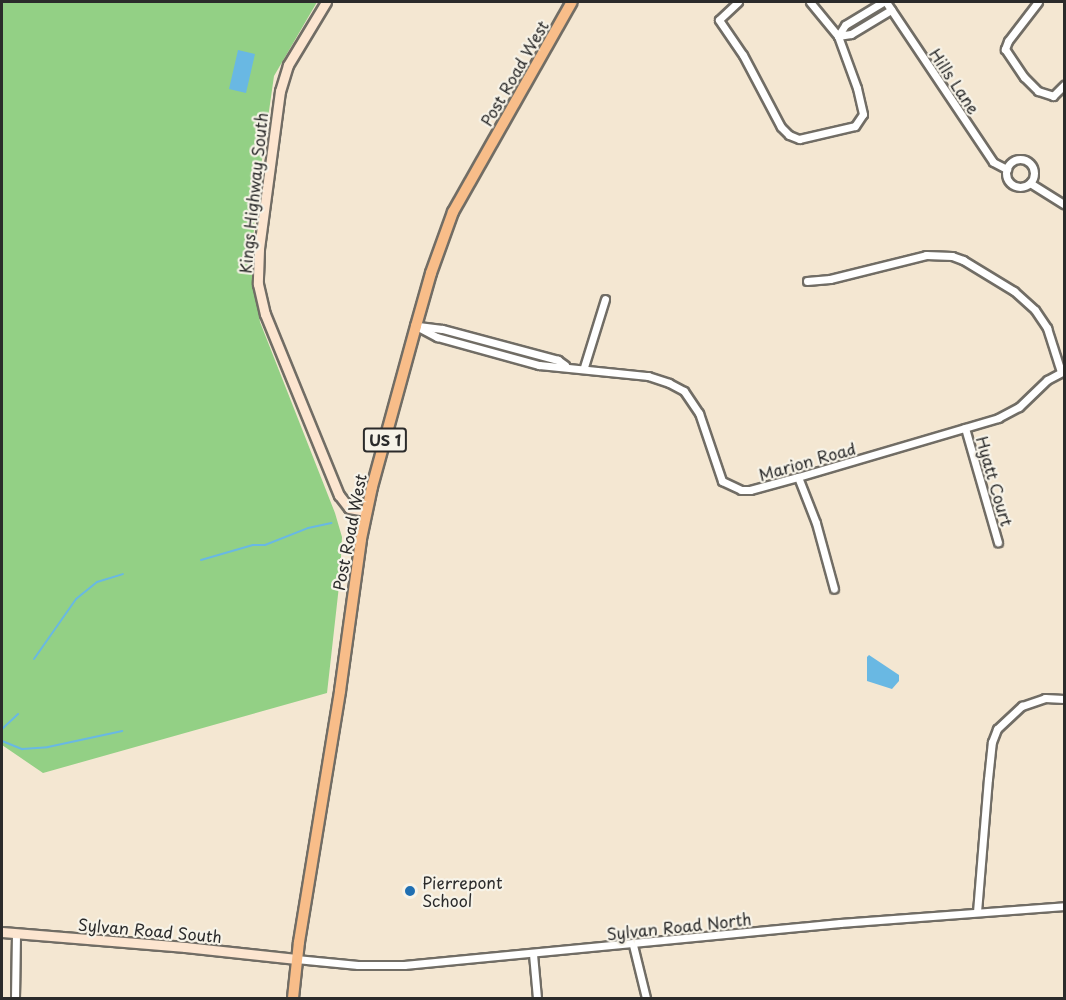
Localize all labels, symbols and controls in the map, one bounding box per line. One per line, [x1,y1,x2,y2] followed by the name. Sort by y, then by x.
[476,17,552,129] street label: Post Road West
[926,44,984,118] street label: Hills Lane
[235,112,271,274] street label: Kings Highway South
[362,428,408,452] road number: US 1
[973,434,1017,528] street label: Hyatt Court
[757,438,857,484] street label: Marion Road
[328,472,370,592] street label: Post Road West
[422,872,502,910] place label: Pierrepont School
[403,884,417,898] marker: Pierrepont School
[606,909,752,943] street label: Sylvan Road North
[78,914,222,946] street label: Sylvan Road South

